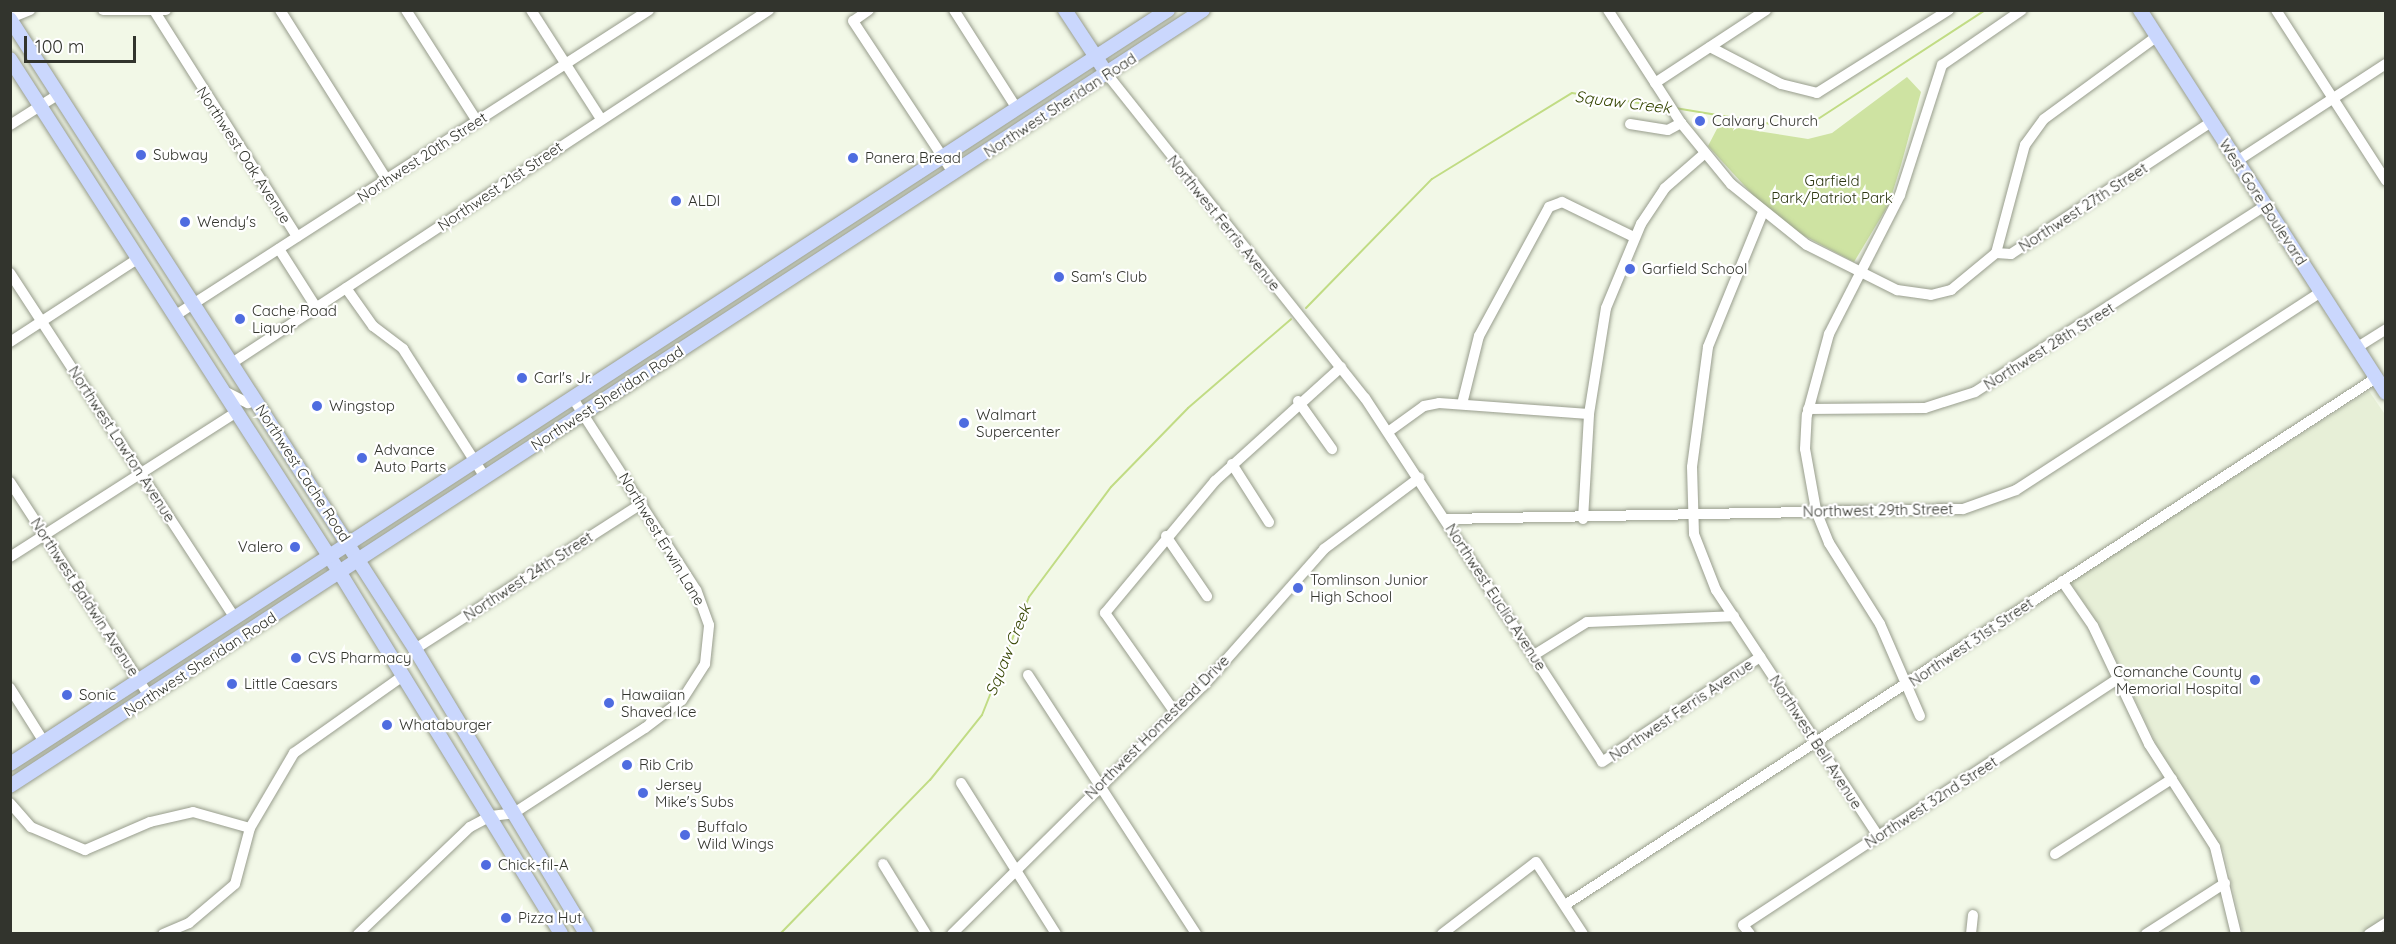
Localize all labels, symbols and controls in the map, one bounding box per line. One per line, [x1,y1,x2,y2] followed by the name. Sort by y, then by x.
[27,24,140,62] scale bar
[35,35,84,58] text: 100 m
[980,49,1140,161] street label: Northwest Sheridan Road
[193,83,295,227] street label: Northwest Oak Avenue
[1574,87,1672,117] water label: Squaw Creek
[354,108,490,206] street label: Northwest 20th Street
[1712,112,1818,130] place label: Calvary Church
[1693,114,1707,128] marker: Calvary Church
[2215,135,2311,269] street label: West Gore Boulevard
[434,138,566,234] street label: Northwest 21st Street
[153,146,208,164] place label: Subway
[134,148,148,162] marker: Subway
[865,149,961,167] place label: Panera Bread
[846,151,860,165] marker: Panera Bread
[1164,152,1284,294] street label: Northwest Ferris Avenue
[2015,159,2151,255] street label: Northwest 27th Street
[1771,171,1893,206] park label: Garfield Park/Patriot Park
[688,192,720,210] place label: ALDI
[669,194,683,208] marker: ALDI
[197,213,256,231] place label: Wendy's
[178,215,192,229] marker: Wendy's
[1642,260,1747,278] place label: Garfield School
[1623,262,1637,276] marker: Garfield School
[1071,268,1147,286] place label: Sam's Club
[1052,270,1066,284] marker: Sam's Club
[1980,299,2118,393] street label: Northwest 28th Street
[252,301,337,336] place label: Cache Road Liquor
[233,312,247,326] marker: Cache Road Liquor
[527,342,687,454] street label: Northwest Sheridan Road
[65,363,179,525] street label: Northwest Lawton Avenue
[534,369,592,387] place label: Carl's Jr.
[515,371,529,385] marker: Carl's Jr.
[329,397,395,415] place label: Wingstop
[310,399,324,413] marker: Wingstop
[252,401,354,545] street label: Northwest Cache Road
[976,405,1060,440] place label: Walmart Supercenter
[957,416,971,430] marker: Walmart Supercenter
[374,440,446,475] place label: Advance Auto Parts
[355,451,369,465] marker: Advance Auto Parts
[615,469,709,609] street label: Northwest Erwin Lane
[1803,500,1953,520] street label: Northwest 29th Street
[27,514,143,680] street label: Northwest Baldwin Avenue
[1442,520,1550,674] street label: Northwest Euclid Avenue
[460,528,596,624] street label: Northwest 24th Street
[238,538,283,556] place label: Valero
[288,540,302,554] marker: Valero
[1310,570,1428,605] place label: Tomlinson Junior High School
[1291,581,1305,595] marker: Tomlinson Junior High School
[1905,594,2037,690] street label: Northwest 31st Street
[981,602,1035,698] water label: Squaw Creek
[120,608,280,720] street label: Northwest Sheridan Road
[308,649,412,667] place label: CVS Pharmacy
[289,651,303,665] marker: CVS Pharmacy
[1081,651,1233,803] street label: Northwest Homestead Drive
[1606,655,1756,765] street label: Northwest Ferris Avenue
[2113,662,2242,697] place label: Comanche County Memorial Hospital
[2246,671,2264,689] marker: Comanche County Memorial Hospital
[1766,672,1866,812] street label: Northwest Bell Avenue
[244,675,338,693] place label: Little Caesars
[225,677,239,691] marker: Little Caesars
[621,685,696,720] place label: Hawaiian Shaved Ice
[79,686,116,704] place label: Sonic
[60,688,74,702] marker: Sonic
[602,696,616,710] marker: Hawaiian Shaved Ice
[399,716,492,734] place label: Whataburger
[380,718,394,732] marker: Whataburger
[1861,752,2001,852] street label: Northwest 32nd Street
[639,756,693,774] place label: Rib Crib
[620,758,634,772] marker: Rib Crib
[655,775,734,810] place label: Jersey Mike's Subs
[636,786,650,800] marker: Jersey Mike's Subs
[697,817,774,852] place label: Buffalo Wild Wings
[678,828,692,842] marker: Buffalo Wild Wings
[498,856,569,874] place label: Chick-fil-A
[479,858,493,872] marker: Chick-fil-A
[518,909,582,927] place label: Pizza Hut
[499,911,513,925] marker: Pizza Hut

